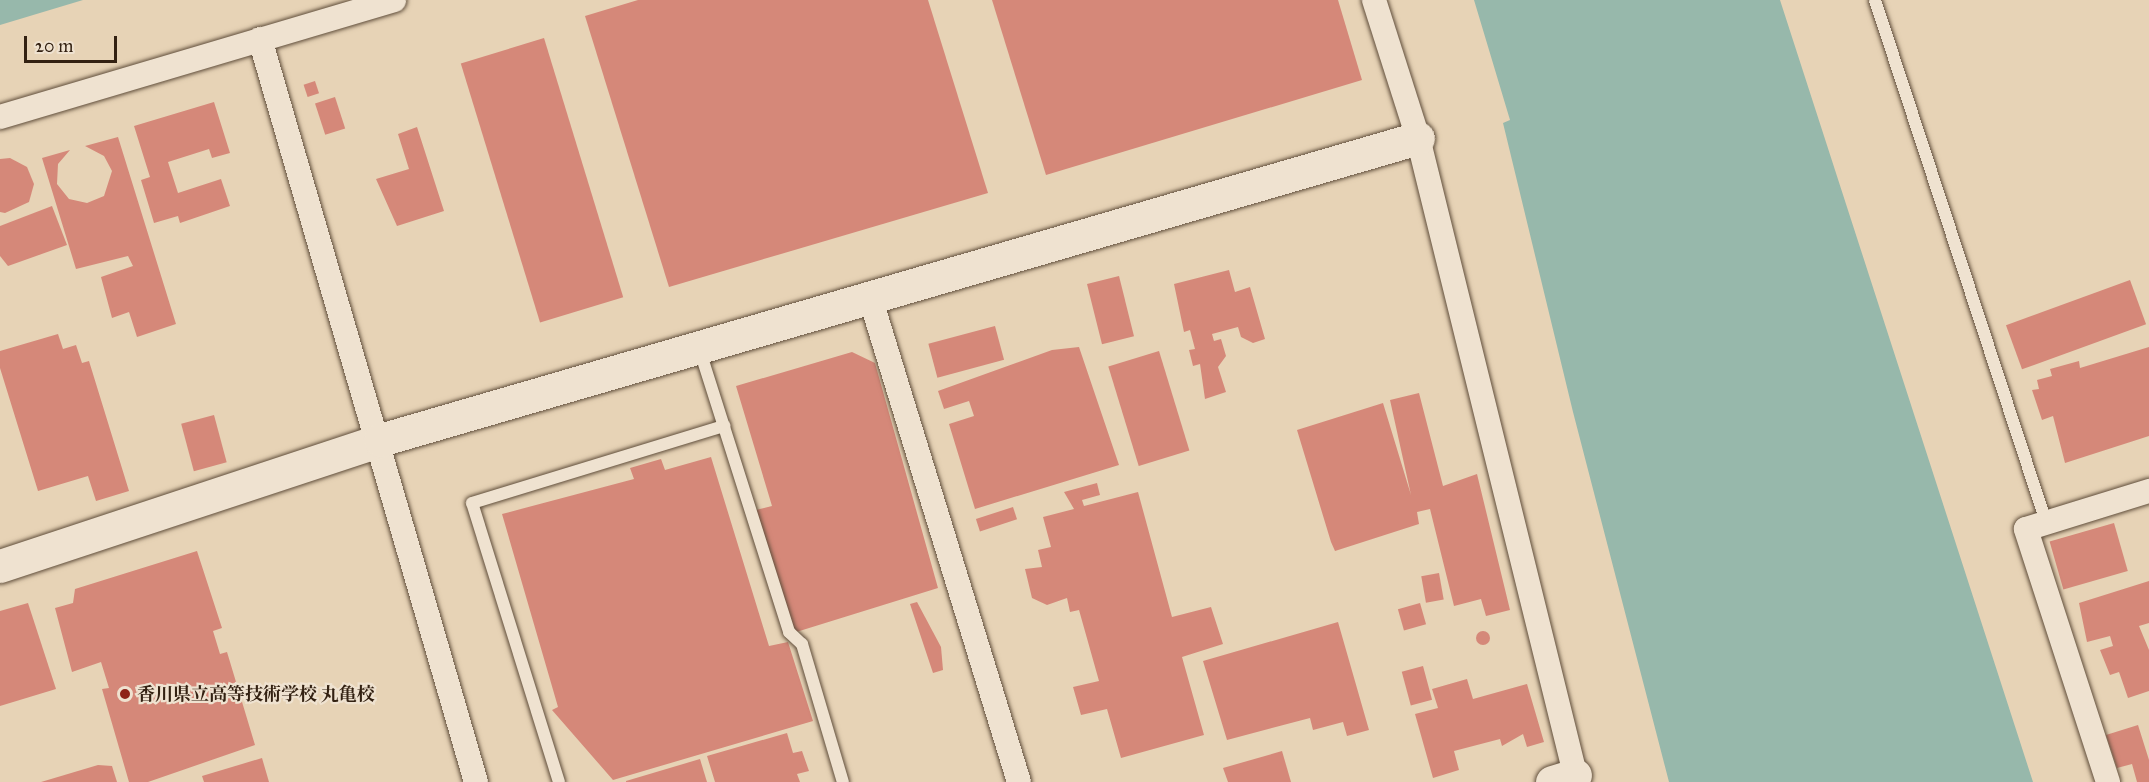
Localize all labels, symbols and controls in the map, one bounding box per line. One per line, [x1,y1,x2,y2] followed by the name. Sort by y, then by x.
[27,24,120,62] scale bar
[35,35,73,57] text: 20 m
[137,683,375,705] place label: 香川県立高等技術学校 丸亀校
[118,687,132,701] marker: 香川県立高等技術学校 丸亀校

